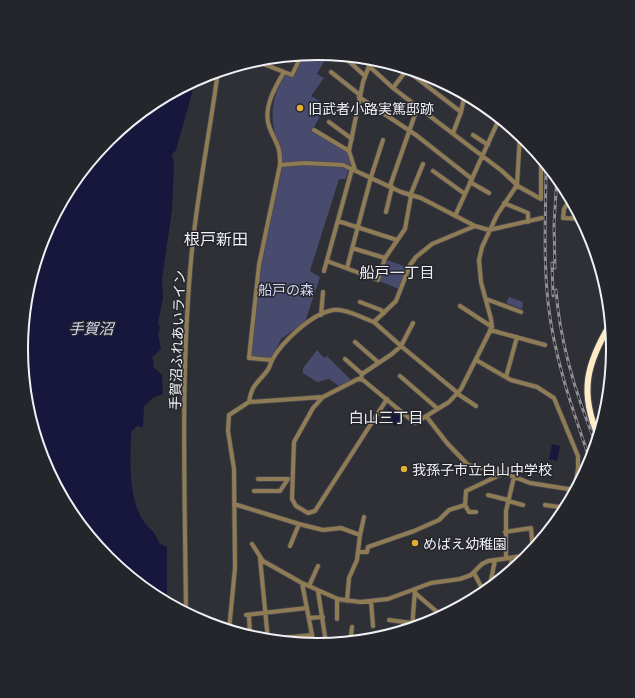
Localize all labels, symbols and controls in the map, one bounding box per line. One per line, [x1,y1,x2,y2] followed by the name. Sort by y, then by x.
[308,100,434,117] place label: 旧武者小路実篤邸跡
[295,103,305,113] marker: 旧武者小路実篤邸跡
[184,229,248,248] district label: 根戸新田
[359,263,435,281] district label: 船戸一丁目
[166,270,188,410] street label: 手賀沼ふれあいライン
[258,281,314,298] park label: 船戸の森
[68,319,115,337] water label: 手賀沼
[348,408,424,426] district label: 白山三丁目
[412,461,552,478] place label: 我孫子市立白山中学校
[399,464,409,474] marker: 我孫子市立白山中学校
[423,535,507,552] place label: めばえ幼稚園
[410,538,420,548] marker: めばえ幼稚園

